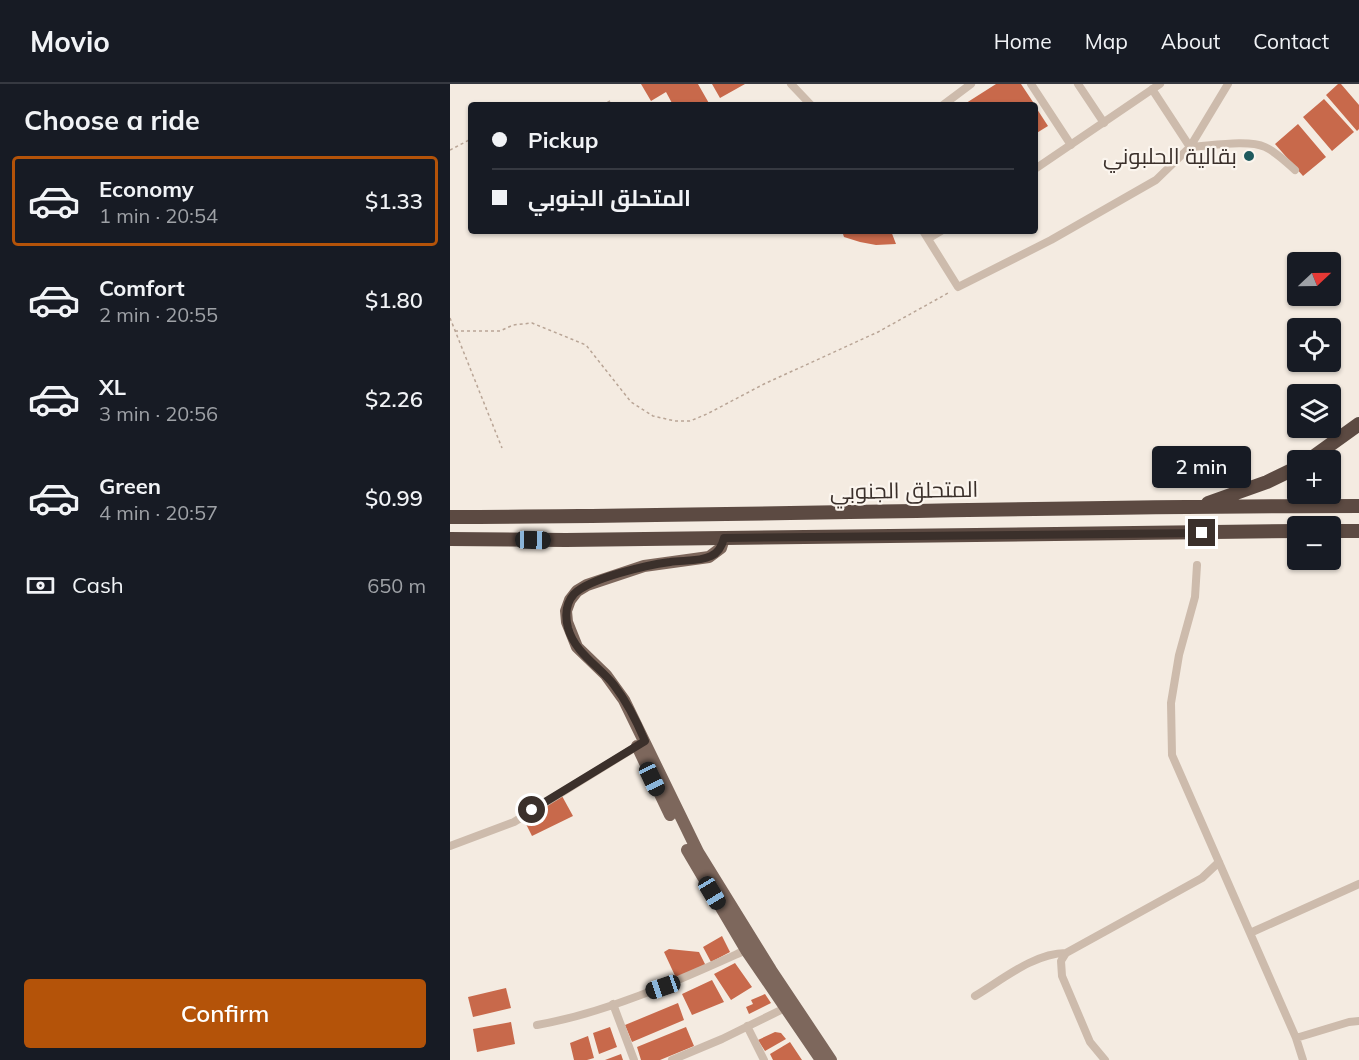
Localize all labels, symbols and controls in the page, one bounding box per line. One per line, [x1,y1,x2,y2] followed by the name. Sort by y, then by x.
[30,24,110,59] text: Movio
[994,28,1052,54] text: Home
[1085,28,1128,54] text: Map
[1161,28,1220,54] text: About
[1253,28,1329,54] text: Contact
[24,103,200,137] text: Choose a ride
[528,126,598,154] text: Pickup
[1103,142,1237,173] place label: بقالية الحلبوني
[1242,149,1256,163] marker: بقالية الحلبوني
[27,174,81,228] icon: car
[99,175,194,203] text: Economy
[528,184,691,212] text: المتحلق الجنوبي
[365,187,423,215] text: $1.33
[99,203,218,228] text: 1 min · 20:54
[1287,252,1341,306] north arrow
[1287,252,1341,570] map controls
[27,273,81,327] icon: car
[99,274,185,302] text: Comfort
[365,286,423,314] text: $1.80
[99,302,218,327] text: 2 min · 20:55
[1287,318,1341,372] button: locate
[27,372,81,426] icon: car
[99,373,126,401] text: XL
[1287,384,1341,438] button: layers
[365,385,423,413] text: $2.26
[99,401,218,426] text: 3 min · 20:56
[1152,446,1251,488] callout: 2 min
[1287,450,1341,504] button: +
[1176,454,1227,479] text: 2 min
[27,471,81,525] icon: car
[99,472,161,500] text: Green
[830,475,979,508] street label: المتحلق الجنوبي
[365,484,423,512] text: $0.99
[99,500,218,525] text: 4 min · 20:57
[1287,516,1341,570] button: −
[1188,519,1215,546] route end
[515,531,551,549] car
[24,569,57,602] icon: cash
[72,571,124,599] text: Cash
[367,573,426,598] text: 650 m
[636,759,668,799] car
[518,796,545,823] route start
[695,873,729,913] car
[643,973,683,1001] car
[24,979,426,1048] button: Confirm

